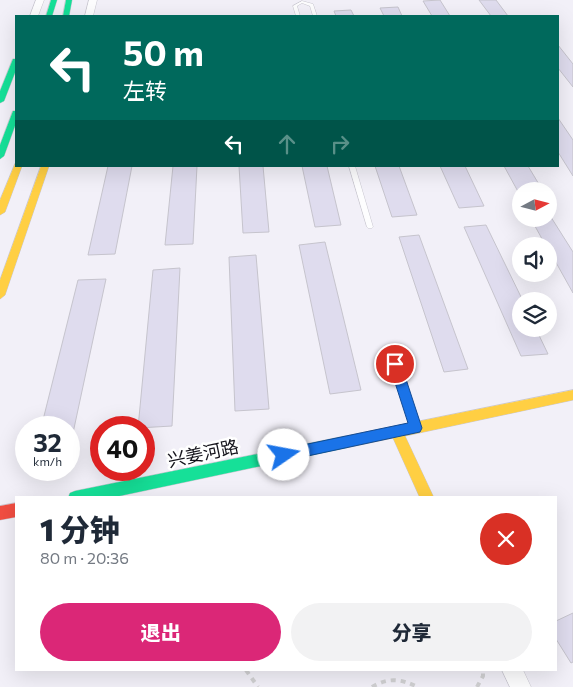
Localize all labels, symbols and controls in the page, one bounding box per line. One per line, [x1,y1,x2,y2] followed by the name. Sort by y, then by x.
[123,30,204,73] text: 50 m
[40,35,105,100] icon: left
[123,77,167,104] text: 左转
[220,130,248,158] icon: left
[273,130,301,158] icon: ahead
[326,130,354,158] icon: right
[512,182,558,228] north arrow
[512,182,557,337] map controls
[512,237,557,282] button: sound
[512,292,557,337] button: layers
[374,343,416,385] pin
[381,350,409,378] icon: arrive
[90,416,155,481] speed limit sign: 40
[33,427,62,457] text: 32
[257,428,309,480] position arrow
[165,435,241,471] street label: 兴姜河路
[33,454,62,468] text: km/h
[40,510,120,547] text: 1 分钟
[480,513,532,565] button: close
[40,548,129,567] text: 80 m · 20:36
[40,603,281,661] button: 退出
[291,603,532,661] button: 分享

